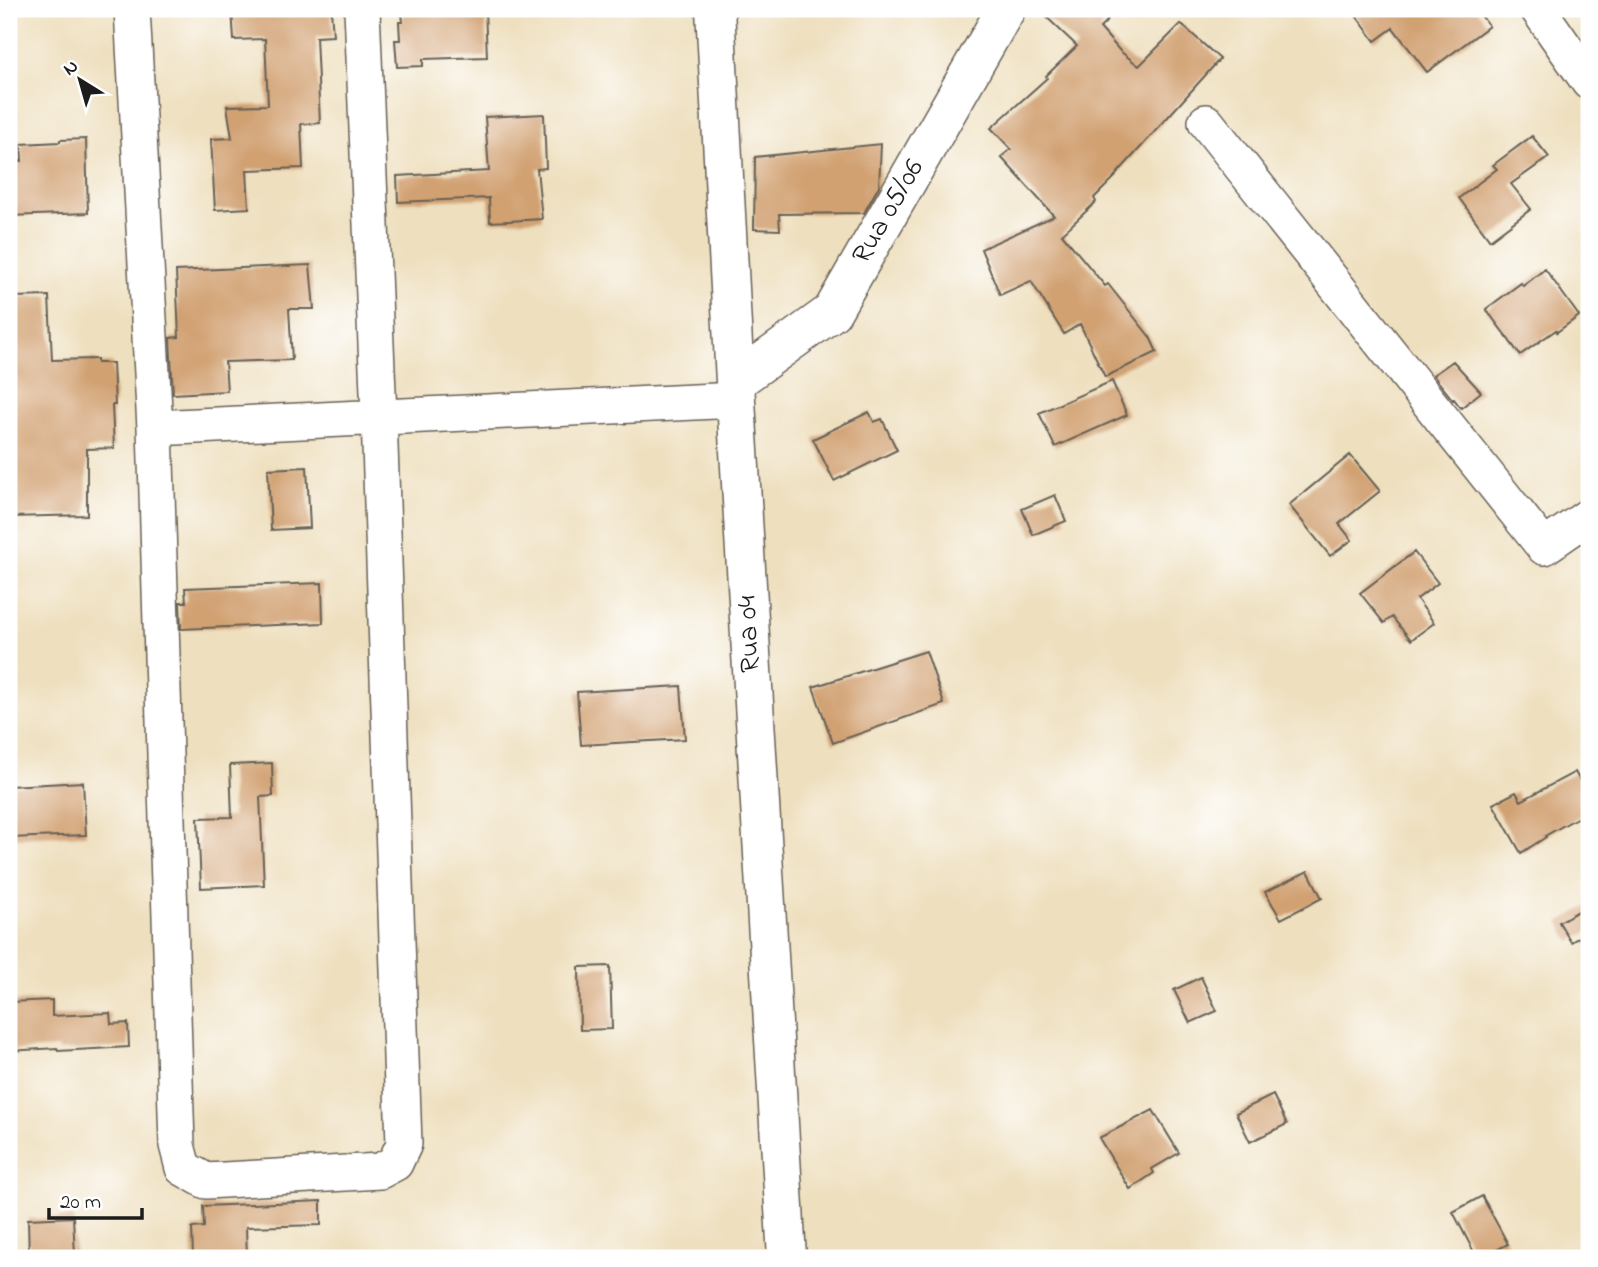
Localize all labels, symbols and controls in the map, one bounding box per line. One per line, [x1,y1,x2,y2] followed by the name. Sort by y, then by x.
[46,46,116,116] north arrow
[58,54,85,83] text: N
[843,152,935,272] street label: Rua 05/06
[727,594,772,674] street label: Rua 04
[49,1176,142,1220] scale bar
[60,1188,101,1218] text: 20 m

